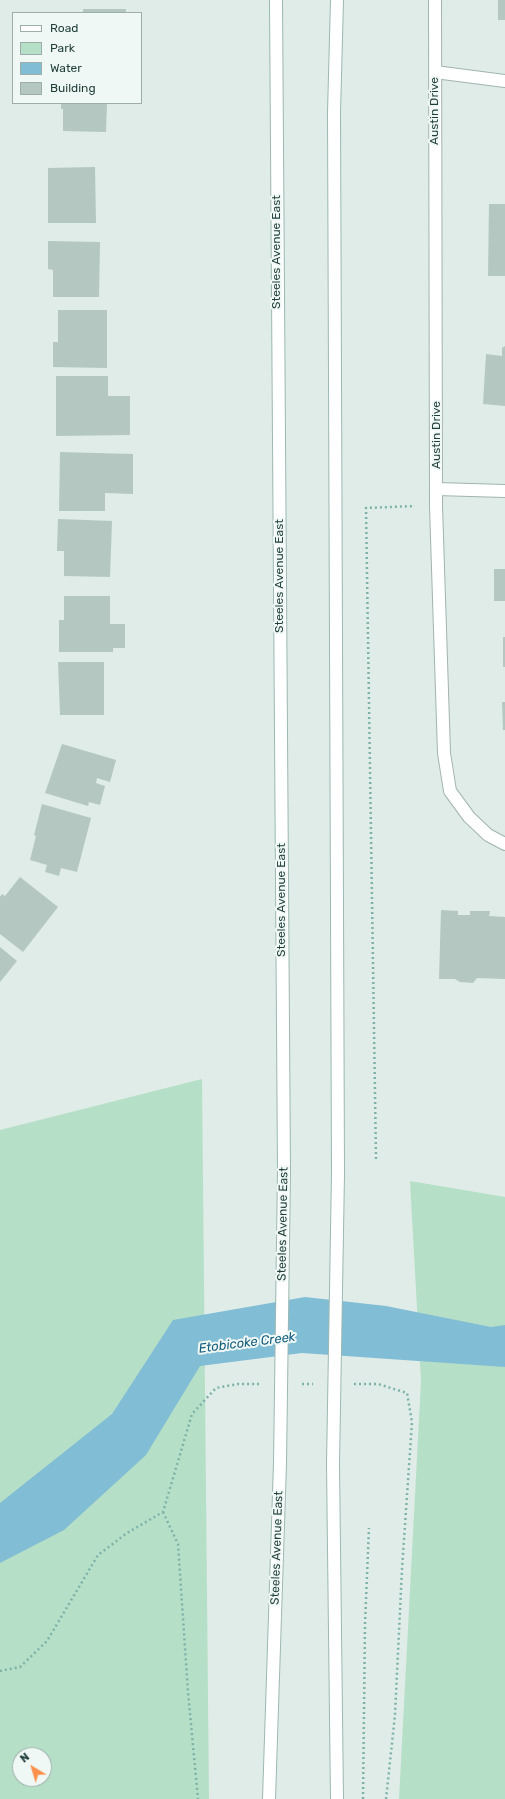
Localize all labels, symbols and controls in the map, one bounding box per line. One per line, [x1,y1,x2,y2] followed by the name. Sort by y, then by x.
[12,12,142,104] legend
[50,21,78,35] text: Road
[50,41,75,55] text: Park
[50,61,82,75] text: Water
[428,77,442,145] street label: Austin Drive
[50,81,96,95] text: Building
[270,195,284,309] street label: Steeles Avenue East
[430,401,444,469] street label: Austin Drive
[273,519,287,633] street label: Steeles Avenue East
[275,843,289,957] street label: Steeles Avenue East
[275,1167,291,1281] street label: Steeles Avenue East
[198,1329,296,1357] water label: Etobicoke Creek
[268,1491,286,1605] street label: Steeles Avenue East
[12,1747,52,1787] north arrow
[18,1750,32,1766] text: N

